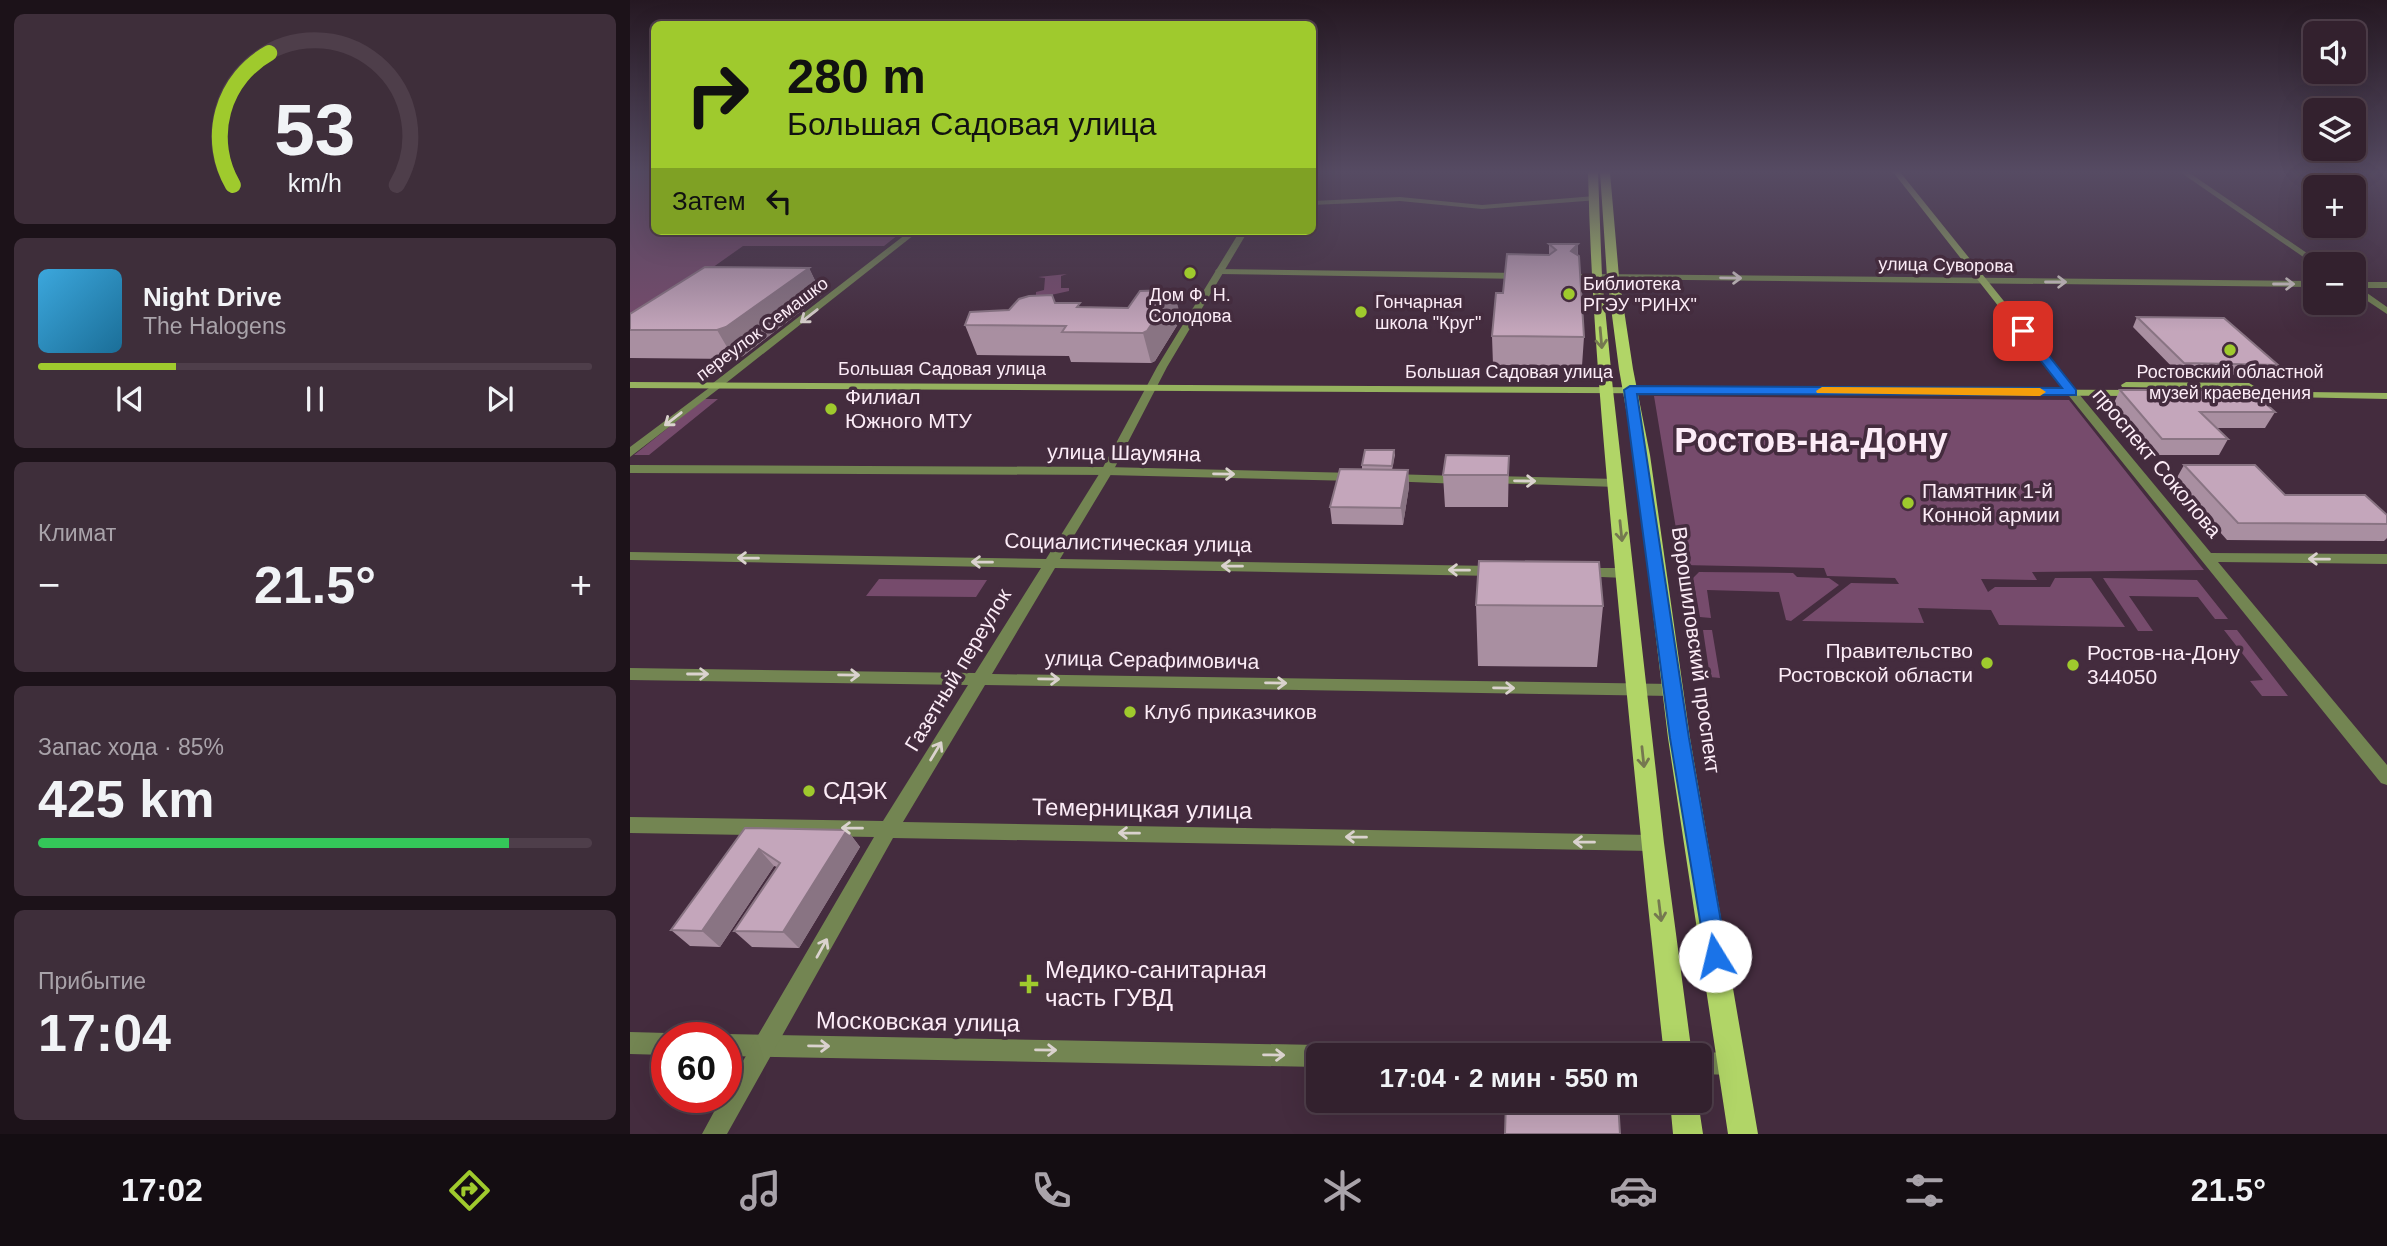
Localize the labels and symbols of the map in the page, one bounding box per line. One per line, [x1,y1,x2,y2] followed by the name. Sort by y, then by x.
[1878,254,2015,276] street label: улица Суворова
[1182,265,1198,281] marker: Дом Ф. Н. Солодова
[1719,271,1742,285] one-way arrow
[692,273,832,385] street label: переулок Семашко
[1583,274,1697,315] place label: Библиотека РГЭУ "РИНХ"
[2044,275,2067,288] one-way arrow
[2272,277,2295,290] one-way arrow
[1149,285,1232,326] place label: Дом Ф. Н. Солодова
[1561,286,1577,302] marker: Библиотека РГЭУ "РИНХ"
[1375,292,1481,333] place label: Гончарная школа "Круг"
[1993,301,2053,361] pin
[1353,304,1369,320] marker: Гончарная школа "Круг"
[801,308,819,323] one-way arrow
[1595,326,1608,349] one-way arrow
[2222,342,2238,358] marker: Ростовский областной музей краеведения
[838,359,1047,379] street label: Большая Садовая улица
[1405,362,1614,382] street label: Большая Садовая улица
[2137,362,2323,403] place label: Ростовский областной музей краеведения
[2088,383,2227,542] street label: проспект Соколова
[845,385,973,432] place label: Филиал Южного МТУ
[823,401,839,417] marker: Филиал Южного МТУ
[665,411,683,427] one-way arrow
[1674,420,1948,459] district label: Ростов-на-Дону
[1047,440,1201,465] street label: улица Шаумяна
[1212,467,1235,481] one-way arrow
[1513,475,1536,488] one-way arrow
[1922,479,2060,526] place label: Памятник 1-й Конной армии
[1900,495,1916,511] marker: Памятник 1-й Конной армии
[1615,519,1628,541] one-way arrow
[1668,525,1725,775] street label: Ворошиловский проспект
[1004,529,1252,556] street label: Социалистическая улица
[737,551,760,565] one-way arrow
[2308,552,2331,565] one-way arrow
[970,555,993,569] one-way arrow
[1221,560,1244,573] one-way arrow
[1448,564,1471,577] one-way arrow
[900,584,1016,755] street label: Газетный переулок
[1778,639,1973,686] place label: Правительство Ростовской области
[2087,641,2240,688] place label: Ростов-на-Дону 344050
[1045,646,1260,673] street label: улица Серафимовича
[1979,655,1995,671] marker: Правительство Ростовской области
[2065,657,2081,673] marker: Ростов-на-Дону 344050
[686,667,709,681] one-way arrow
[837,669,860,682] one-way arrow
[1037,672,1060,685] one-way arrow
[1265,676,1288,690] one-way arrow
[1492,681,1515,694] one-way arrow
[1144,700,1317,723] place label: Клуб приказчиков
[1122,704,1138,720] marker: Клуб приказчиков
[929,742,943,762] one-way arrow
[1637,745,1650,768] one-way arrow
[823,777,887,804] place label: СДЭК
[801,783,817,799] marker: СДЭК
[1032,793,1253,824] street label: Темерницкая улица
[841,821,864,834] one-way arrow
[1118,826,1141,840] one-way arrow
[1345,831,1368,844] one-way arrow
[1573,835,1596,849] one-way arrow
[1654,899,1667,922] one-way arrow
[1678,919,1752,993] position arrow
[816,938,829,959] one-way arrow
[1045,956,1267,1011] place label: Медико-санитарная часть ГУВД
[1019,974,1039,994] marker: Медико-санитарная часть ГУВД
[816,1006,1021,1037] street label: Московская улица
[651,1022,742,1113] speed limit sign: 60
[807,1039,830,1053] one-way arrow
[1035,1044,1058,1057] one-way arrow
[1262,1048,1285,1062] one-way arrow

